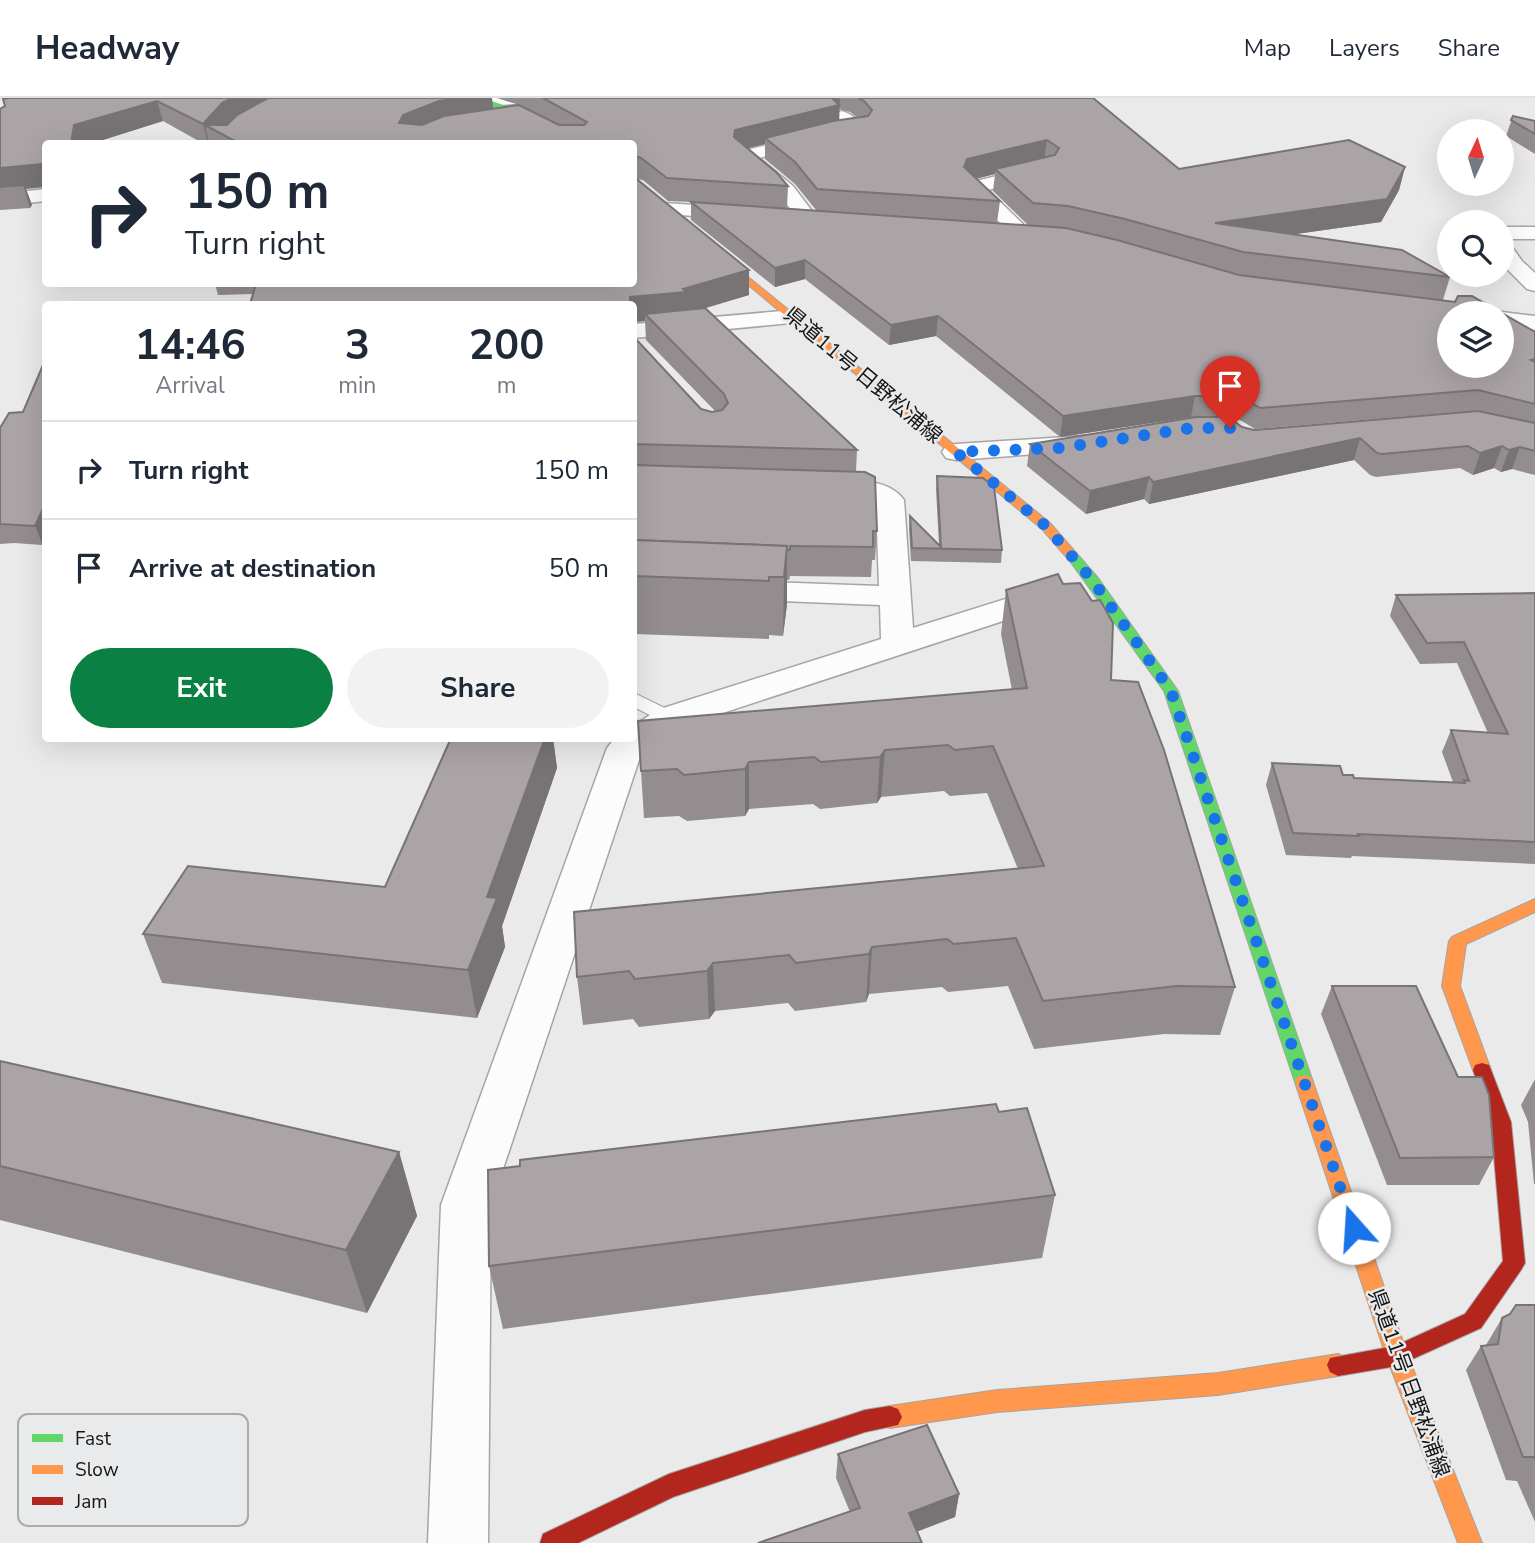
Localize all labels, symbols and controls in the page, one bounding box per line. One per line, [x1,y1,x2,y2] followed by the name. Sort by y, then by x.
[35,26,179,71] text: Headway
[1244,32,1291,64] text: Map
[1329,32,1400,64] text: Layers
[1438,32,1500,64] text: Share
[1437,119,1514,196] north arrow
[1437,119,1514,378] map controls
[185,158,329,225] text: 150 m
[70,168,161,259] icon: right
[1437,210,1514,287] button: search
[185,222,325,265] text: Turn right
[778,300,948,450] street label: 県道11号 日野松浦線
[1437,301,1514,378] button: layers
[135,317,246,374] text: 14:46
[345,317,370,374] text: 3
[469,317,544,374] text: 200
[1200,356,1260,428] pin
[1211,367,1249,405] icon: arrive
[156,370,225,401] text: Arrival
[338,370,376,401] text: min
[497,370,517,401] text: m
[70,451,108,489] icon: right
[129,453,248,488] text: Turn right
[533,453,609,488] text: 150 m
[70,549,108,587] icon: arrive
[129,551,376,586] text: Arrive at destination
[549,551,609,586] text: 50 m
[70,648,333,728] button: Exit
[347,648,609,728] button: Share
[1317,1191,1391,1265] position arrow
[1362,1285,1456,1481] street label: 県道11号 日野松浦線
[18,1414,248,1526] legend
[75,1426,111,1452] text: Fast
[75,1457,119,1483] text: Slow
[74,1489,108,1515] text: Jam

